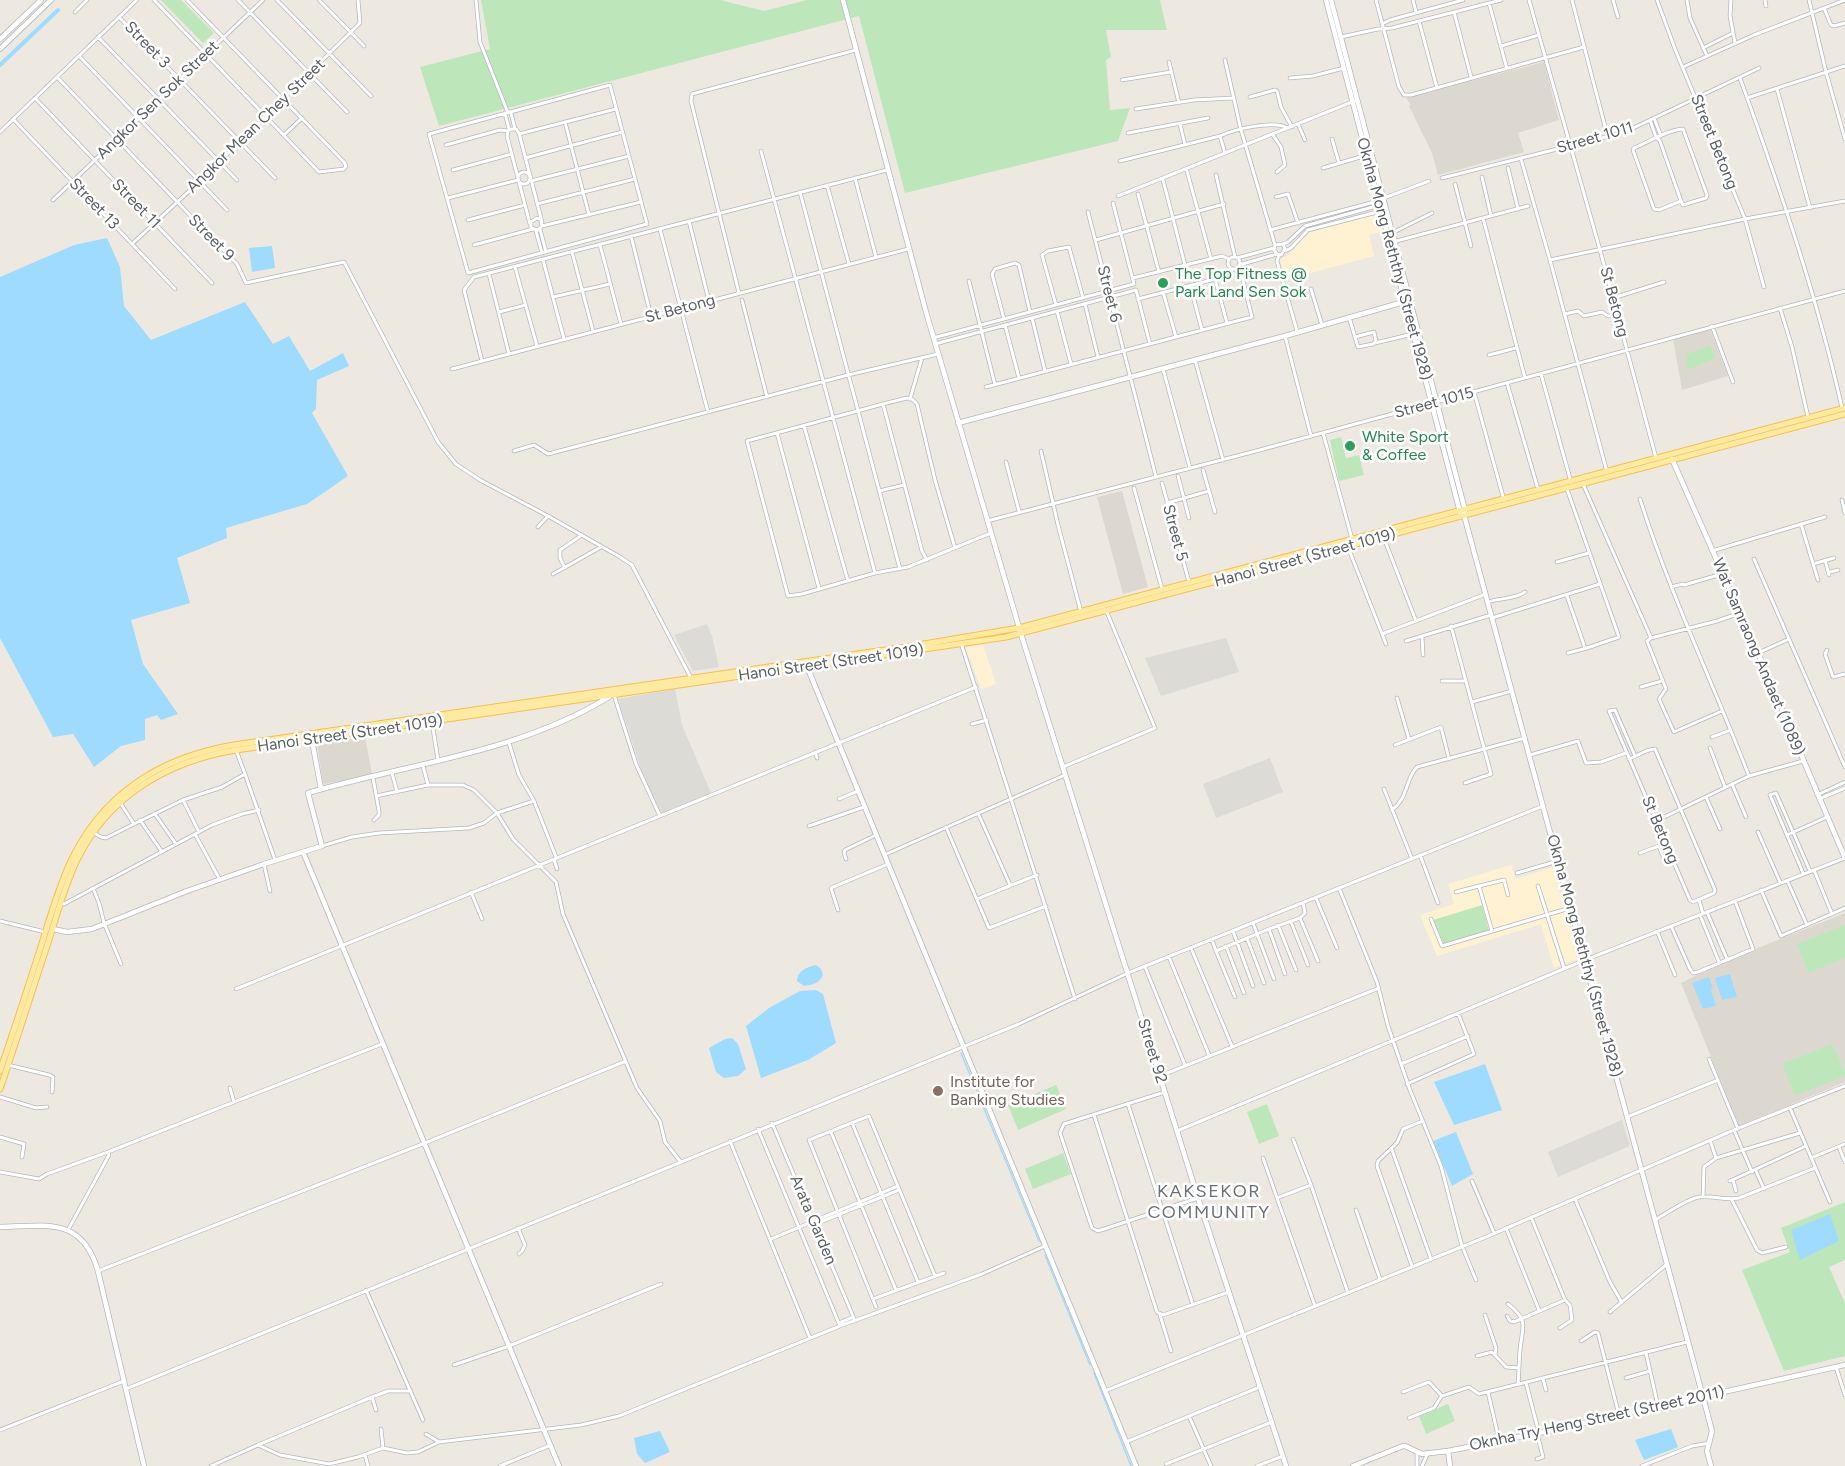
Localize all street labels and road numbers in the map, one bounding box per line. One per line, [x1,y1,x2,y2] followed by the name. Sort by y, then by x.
[120,18,174,72] street label: Street 3
[93,37,223,163] street label: Angkor Sen Sok Street
[183,55,329,197] street label: Angkor Mean Chey Street
[1686,92,1742,192] street label: Street Betong
[1554,118,1636,158] street label: Street 1011
[1352,135,1436,383] street label: Oknha Mong Reththy (Street 1928)
[65,174,123,234] street label: Street 13
[108,175,164,233] street label: Street 11
[184,211,238,265] street label: Street 9
[1093,264,1125,324] street label: Street 6
[1595,265,1633,339] street label: St Betong
[643,290,717,328] street label: St Betong
[1392,383,1476,423] street label: Street 1015
[1158,503,1192,563] street label: Street 5
[1212,524,1398,592] street label: Hanoi Street (Street 1019)
[1708,555,1808,759] street label: Wat Samraong Andaet (1089)
[737,640,925,686] street label: Hanoi Street (Street 1019)
[256,711,444,757] street label: Hanoi Street (Street 1019)
[1637,793,1683,867] street label: St Betong
[1542,832,1626,1080] street label: Oknha Mong Reththy (Street 1928)
[1133,1016,1171,1086] street label: Street 92
[786,1172,840,1268] street label: Arata Garden
[1468,1383,1726,1455] street label: Oknha Try Heng Street (Street 2011)

